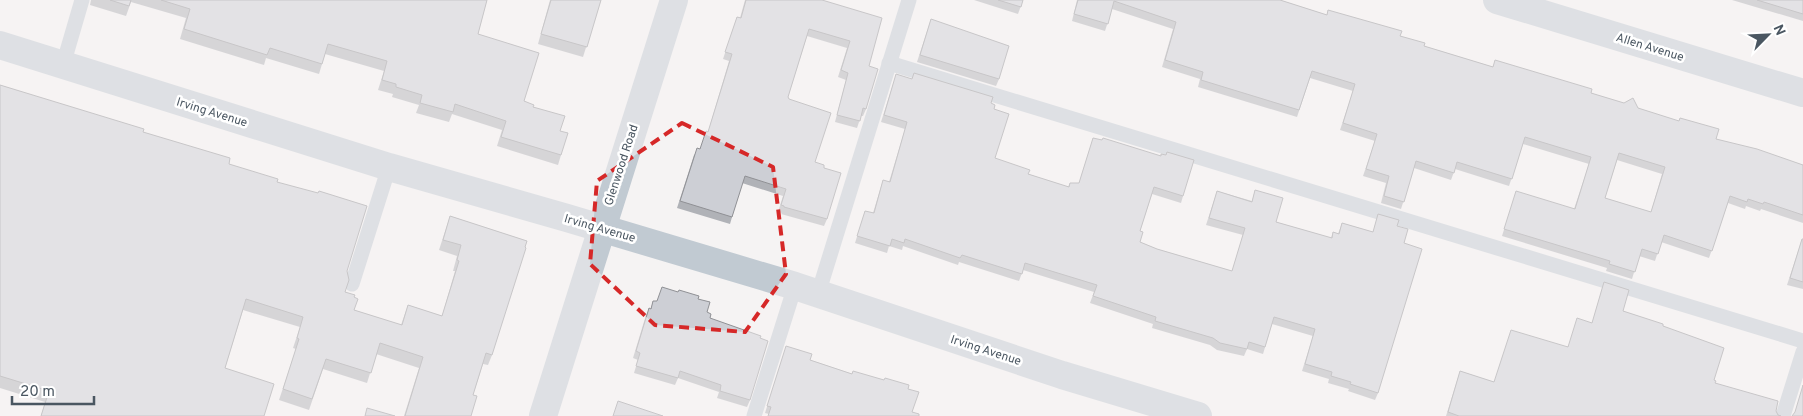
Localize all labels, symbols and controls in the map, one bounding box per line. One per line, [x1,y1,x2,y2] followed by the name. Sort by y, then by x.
[1743,10,1793,60] north arrow
[1769,22,1788,38] text: N
[1614,30,1686,66] street label: Allen Avenue
[174,95,249,131] street label: Irving Avenue
[601,123,643,208] street label: Glenwood Road
[562,211,637,247] street label: Irving Avenue
[948,332,1023,370] street label: Irving Avenue
[12,374,95,406] scale bar
[20,383,55,402] text: 20 m

